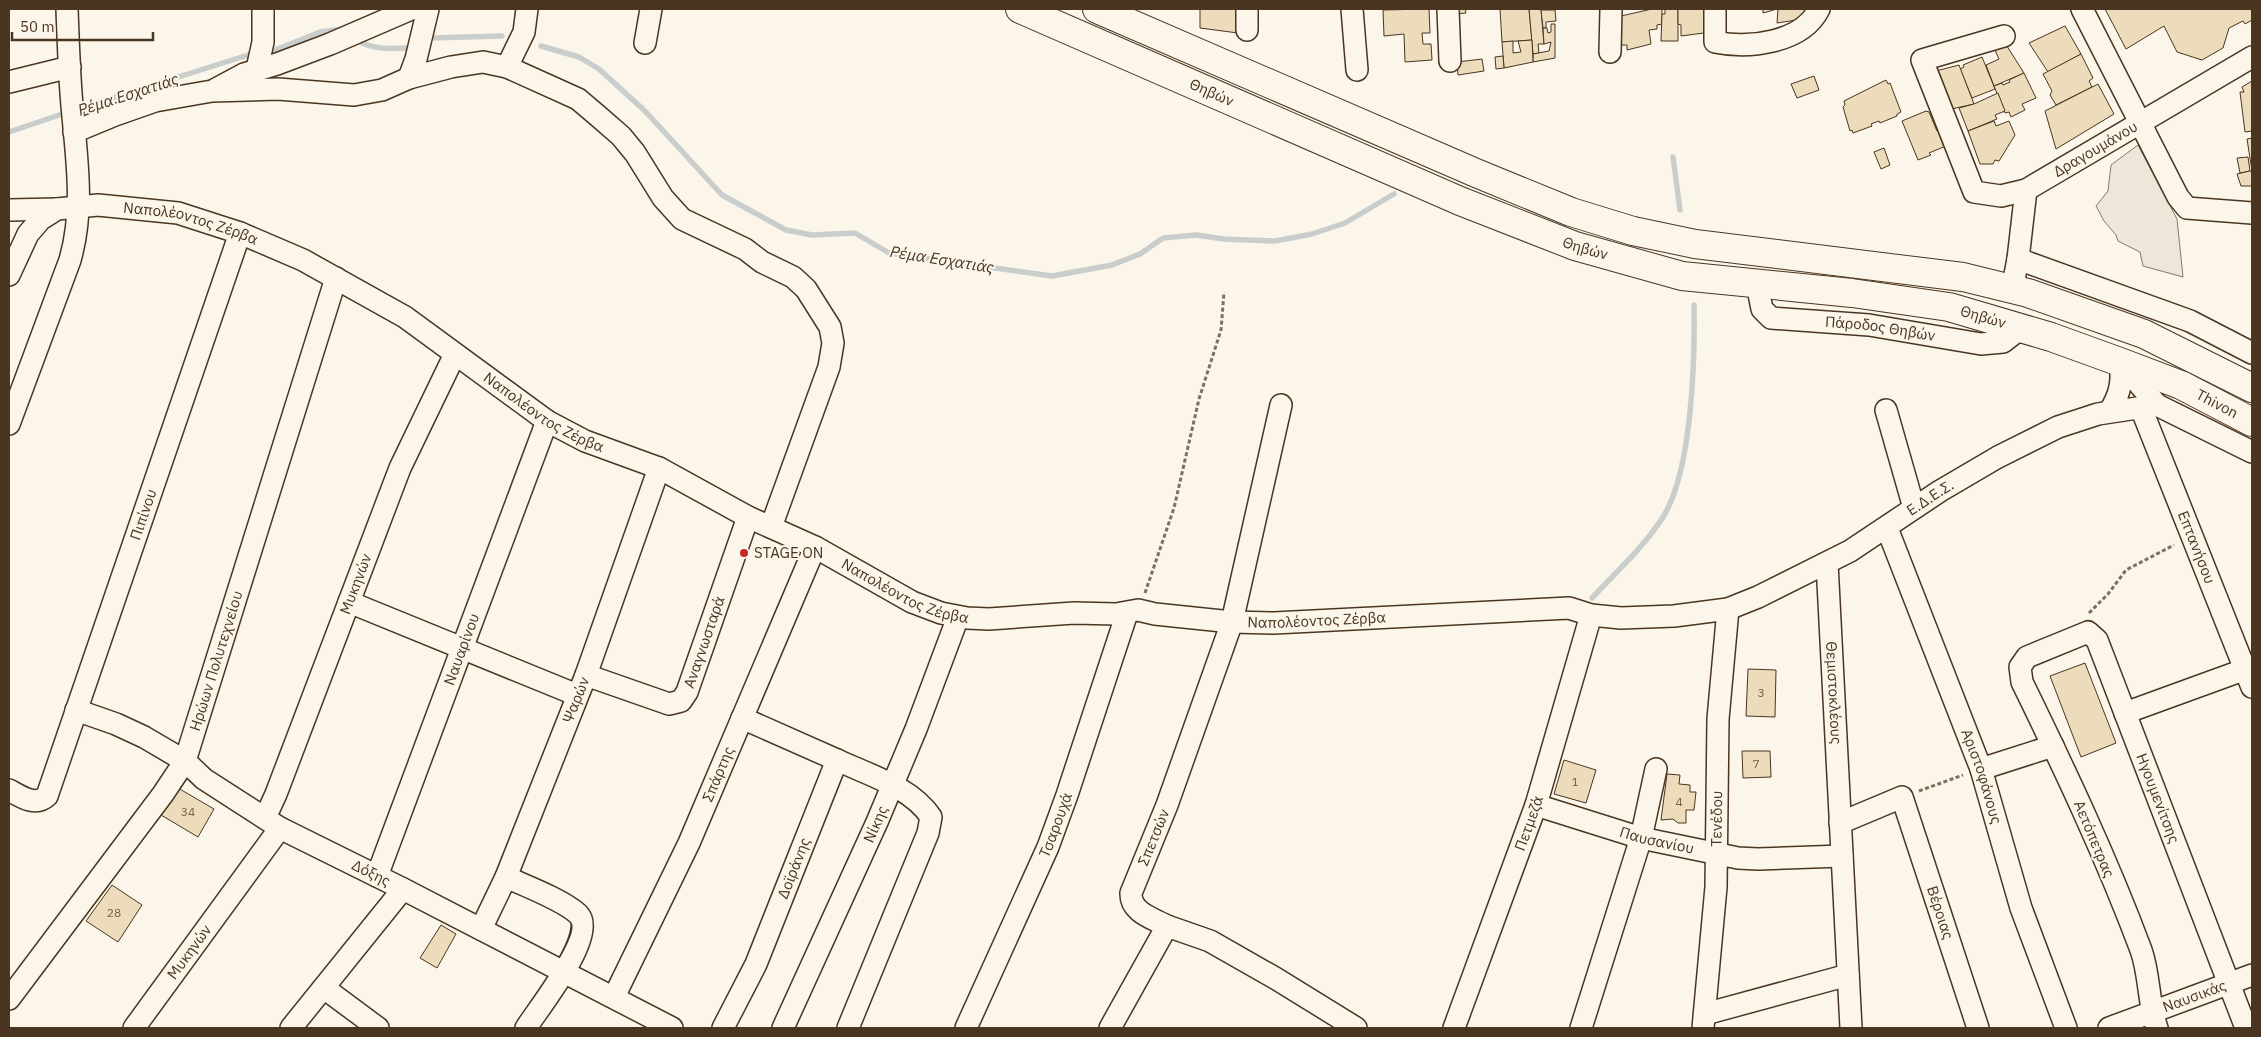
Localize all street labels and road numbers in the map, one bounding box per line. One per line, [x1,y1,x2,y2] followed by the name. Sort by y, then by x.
[1187,74,1237,110] street label: Θηβών
[2050,116,2141,181] street label: Δραγουμάνου
[122,198,262,249] street label: Ναπολέοντος Ζέρβα
[1560,232,1611,264] street label: Θηβών
[1958,301,2009,332] street label: Θηβών
[1824,312,1937,345] street label: Πάροδος Θηβών
[480,368,607,456] street label: Ναπολέοντος Ζέρβα
[2193,384,2242,422] street label: Thivon
[1903,475,1957,520] street label: Ε.Δ.Ε.Σ.
[125,486,161,543] street label: Πιπίνου
[2174,508,2220,586] street label: Επτανήσου
[335,551,376,617] street label: Μυκηνών
[838,554,971,627] street label: Ναπολέοντος Ζέρβα
[185,588,247,733] street label: Ηρώων Πολυτεχνείου
[679,593,729,690] street label: Αναγνωσταρά
[1247,607,1387,632] street label: Ναπολέοντος Ζέρβα
[439,610,483,688] street label: Ναυαρίνου
[1822,641,1846,745] street label: Θεμιστοκλέους
[558,674,593,726] street label: Ψαρών
[1957,726,2006,826] street label: Αριστοφάνους
[698,744,738,805] street label: Σπάρτης
[2132,750,2184,846] street label: Ηγουμενίτσης
[1034,789,1076,861] street label: Τσαρουχά
[1706,790,1726,847] street label: Τενέδου
[1510,793,1547,853] street label: Πετμεζά
[2070,797,2119,880] street label: Αετόπετρας
[859,802,892,846] street label: Νίκης
[1133,806,1174,868] street label: Σπετσών
[1617,822,1696,858] street label: Παυσανίου
[773,835,814,901] street label: Δοϊράνης
[349,855,394,890] street label: Δόξης
[1923,883,1958,942] street label: Βέροιας
[163,920,216,983] street label: Μυκηνών
[2160,975,2229,1016] street label: Ναυσικάς

